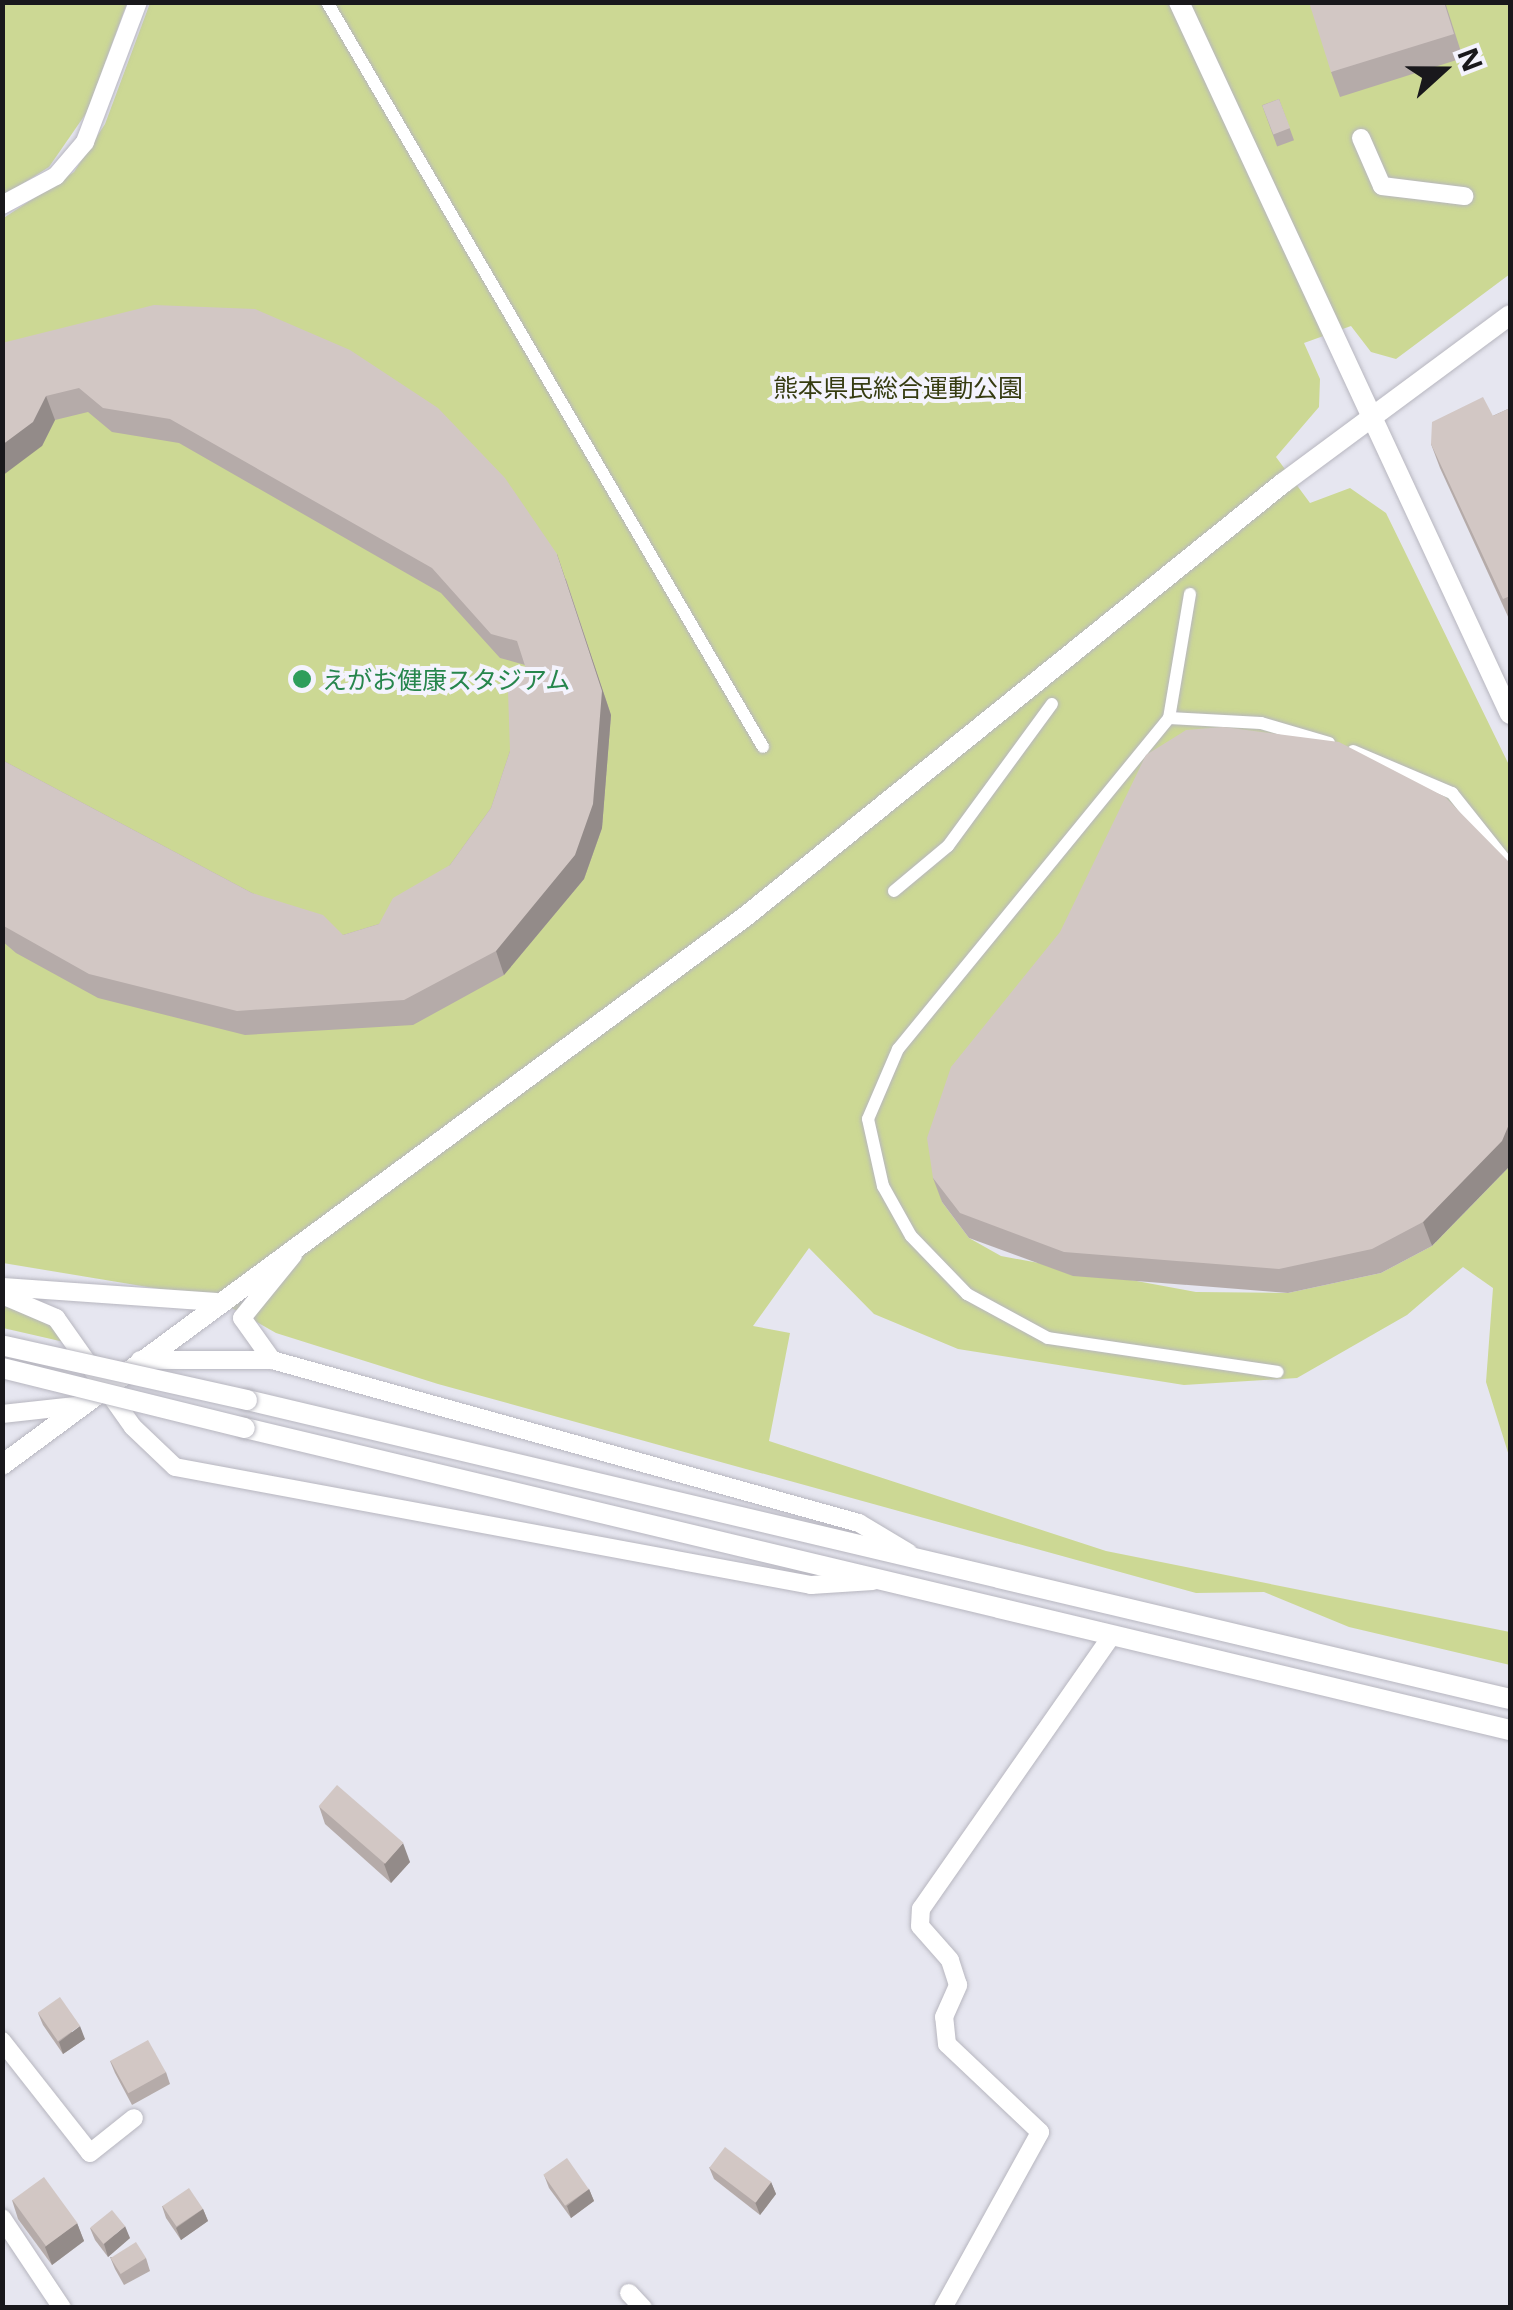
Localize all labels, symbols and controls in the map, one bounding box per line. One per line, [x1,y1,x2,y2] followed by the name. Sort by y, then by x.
[1393,20,1493,120] north arrow
[1449,42,1493,77] text: N
[773,372,1023,402] park label: 熊本県民総合運動公園
[322,664,572,694] place label: えがお健康スタジアム
[291,668,313,690] marker: えがお健康スタジアム

